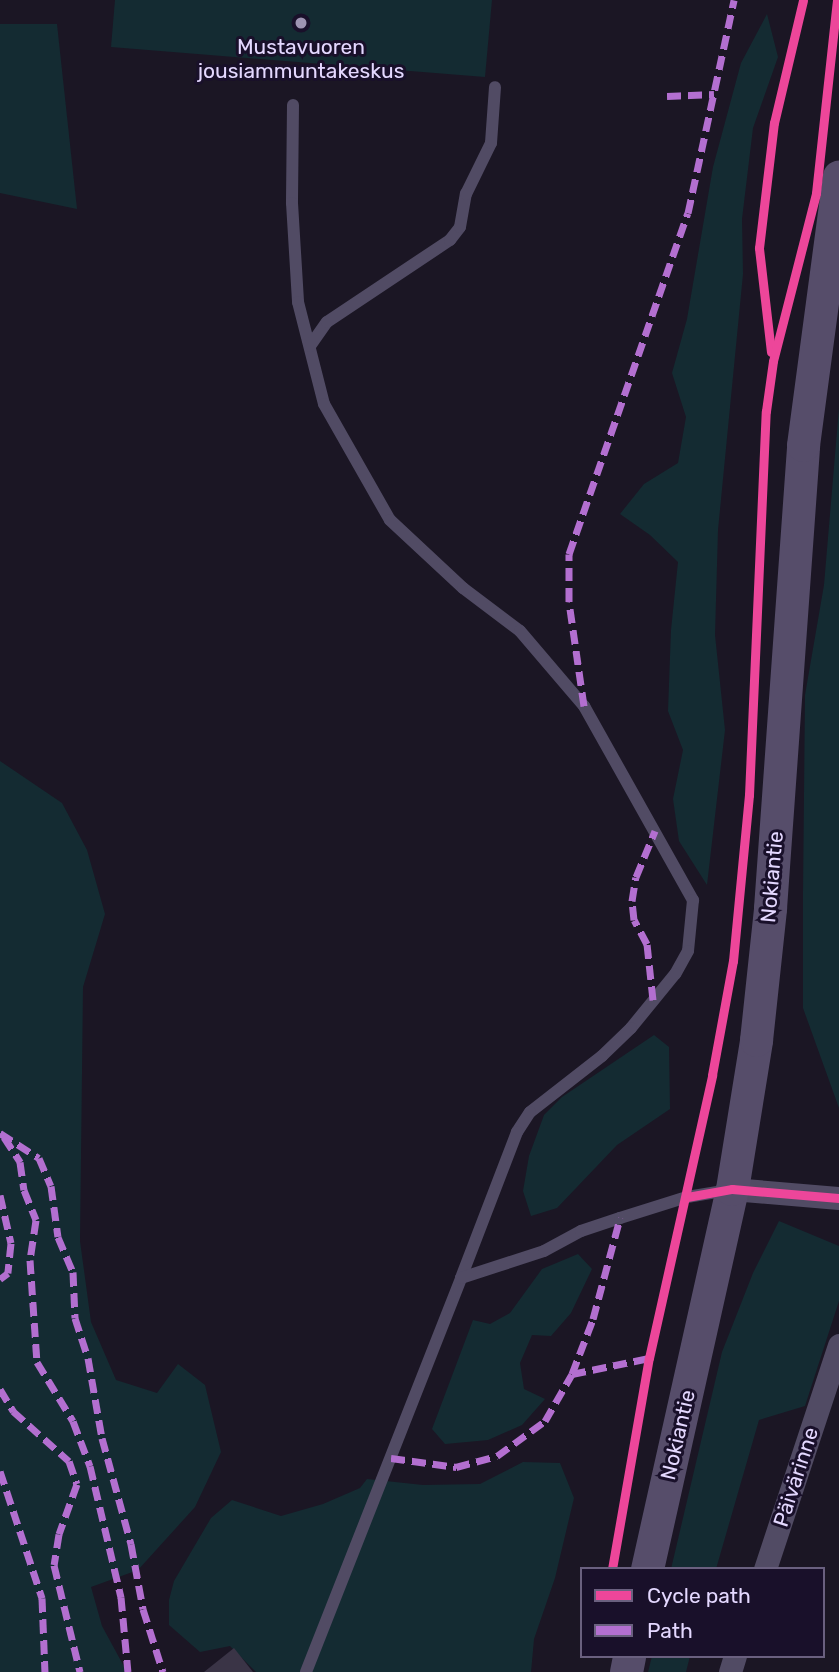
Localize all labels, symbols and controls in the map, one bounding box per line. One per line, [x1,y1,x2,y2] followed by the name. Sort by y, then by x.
[293,15,309,31] marker: Mustavuoren jousiammuntakeskus
[198,34,404,84] place label: Mustavuoren jousiammuntakeskus
[755,830,789,924] street label: Nokiantie
[655,1387,701,1483] street label: Nokiantie
[768,1424,824,1530] street label: Päivärinne
[580,1567,825,1658] legend
[647,1583,751,1608] text: Cycle path
[647,1618,693,1643] text: Path

